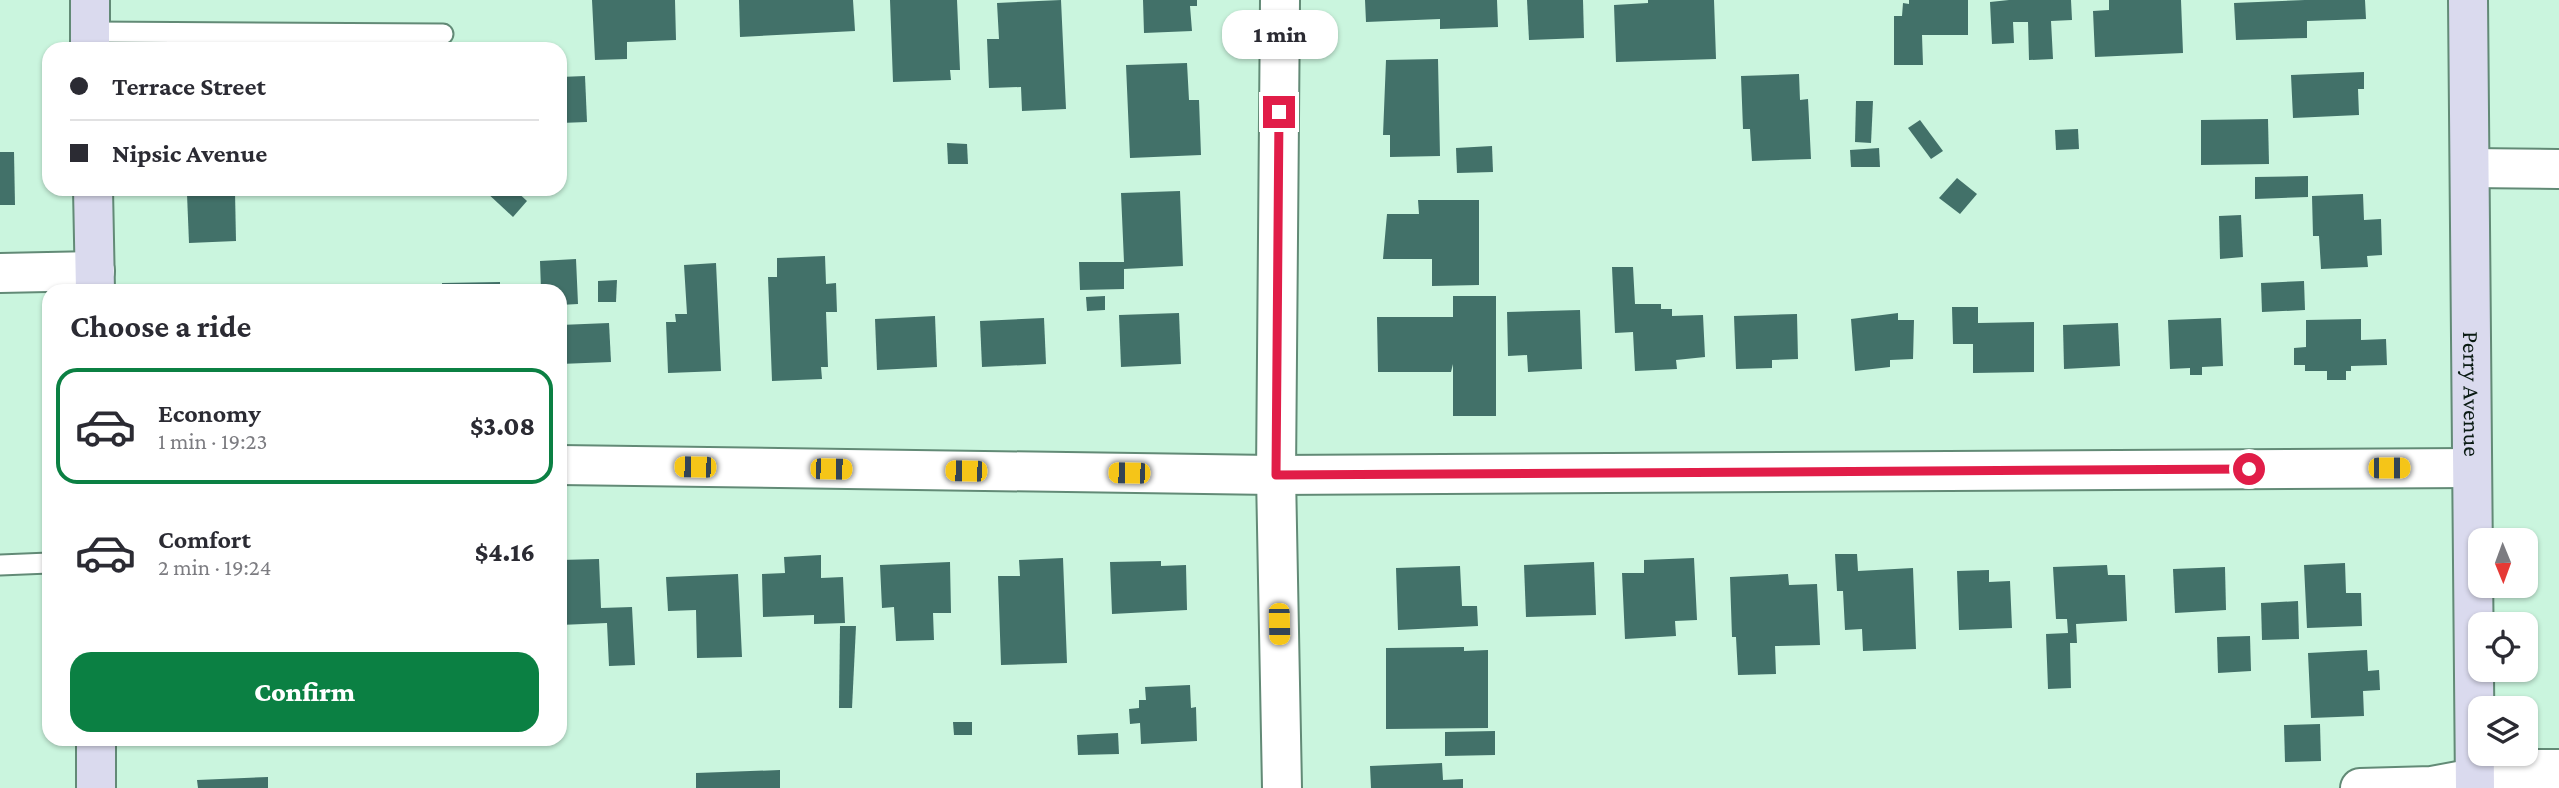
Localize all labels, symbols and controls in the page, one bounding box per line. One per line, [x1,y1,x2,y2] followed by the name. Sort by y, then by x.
[1221,10,1337,60] callout: 1 min
[1253,21,1307,47] text: 1 min
[112,72,266,101] text: Terrace Street
[1263,96,1295,128] route end
[112,139,267,168] text: Nipsic Avenue
[70,308,251,344] text: Choose a ride
[2458,331,2486,457] street label: Perry Avenue
[74,395,137,458] icon: car
[158,399,261,428] text: Economy
[470,412,535,441] text: $3.08
[158,428,267,454] text: 1 min · 19:23
[2233,453,2265,485] route start
[674,456,717,478] car
[810,458,853,480] car
[2369,458,2411,479] car
[945,460,988,482] car
[1108,462,1151,484] car
[74,521,137,584] icon: car
[158,525,251,554] text: Comfort
[2468,528,2538,598] north arrow
[2468,528,2538,766] map controls
[475,538,535,567] text: $4.16
[158,554,272,580] text: 2 min · 19:24
[1269,603,1290,645] car
[2468,612,2538,682] button: locate
[70,652,539,732] button: Confirm
[2468,696,2538,766] button: layers

